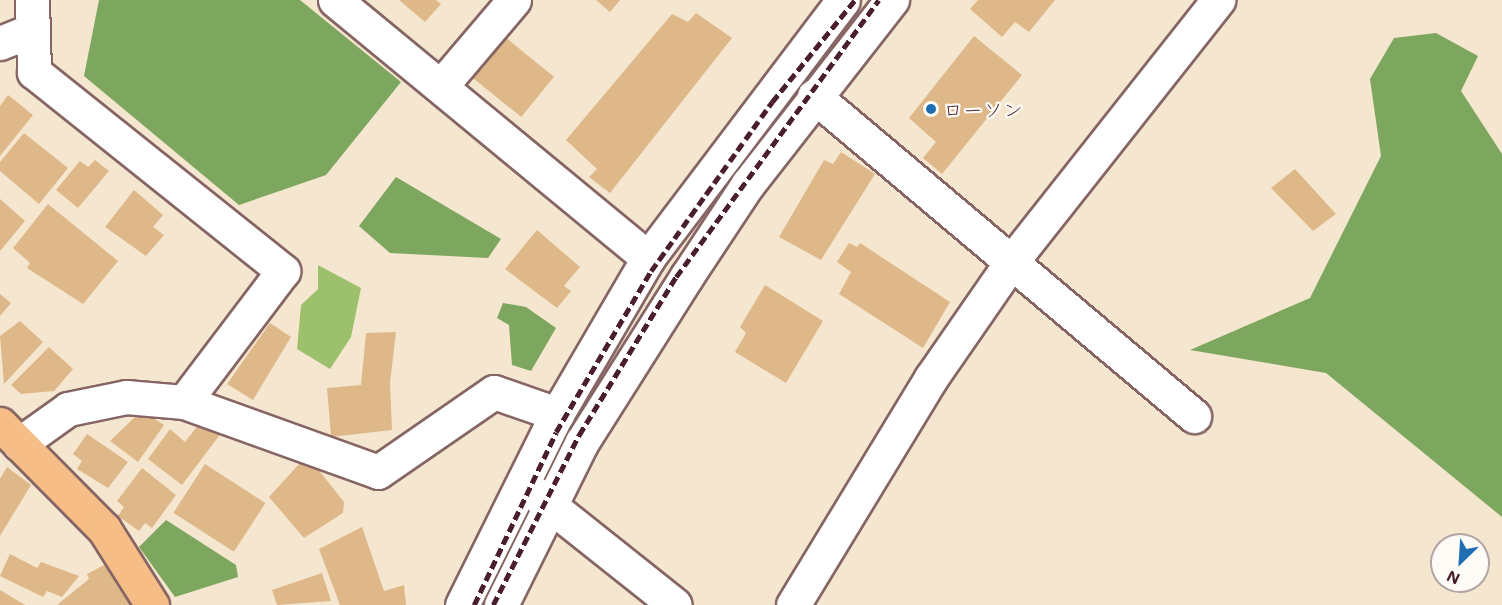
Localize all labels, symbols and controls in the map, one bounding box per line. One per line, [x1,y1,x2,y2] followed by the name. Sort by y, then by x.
[943,97,1023,121] place label: ローソン
[924,102,938,116] marker: ローソン
[1430,533,1490,593] north arrow
[1443,566,1463,590] text: N

